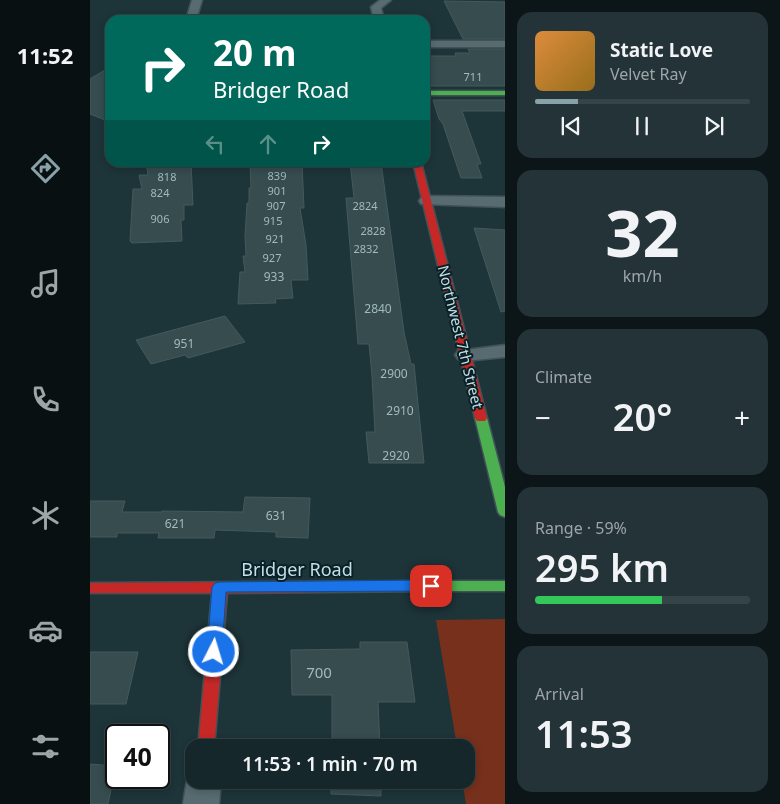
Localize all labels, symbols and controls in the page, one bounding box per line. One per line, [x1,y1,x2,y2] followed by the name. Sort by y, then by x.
[213,29,296,76] text: 20 m
[130,35,195,100] icon: right
[610,37,713,63] text: Static Love
[17,40,73,70] text: 11:52
[610,63,687,85] text: Velvet Ray
[464,69,482,84] house number: 711
[213,74,349,104] text: Bridger Road
[557,112,585,140] icon: previous
[628,112,656,140] icon: pause
[700,112,728,140] icon: next
[201,130,229,158] icon: left
[254,130,282,158] icon: ahead
[307,130,335,158] icon: right
[28,151,63,186] icon: directions
[268,168,286,183] house number: 839
[158,169,176,184] house number: 818
[268,183,286,198] house number: 901
[151,185,170,200] house number: 824
[605,188,680,276] text: 32
[267,198,285,213] house number: 907
[352,198,378,213] house number: 2824
[151,211,169,226] house number: 906
[264,213,282,228] house number: 915
[360,223,386,238] house number: 2828
[266,231,284,246] house number: 921
[353,241,379,256] house number: 2832
[263,250,281,265] house number: 927
[433,263,489,411] street label: Northwest 7th Street
[623,265,662,287] text: km/h
[28,266,63,301] icon: music
[264,268,284,285] house number: 933
[364,300,392,317] house number: 2840
[174,335,194,352] house number: 951
[380,365,408,382] house number: 2900
[535,366,592,388] text: Climate
[28,382,63,417] icon: phone
[613,390,672,442] text: 20°
[535,398,551,436] text: −
[734,398,750,436] text: +
[386,402,414,419] house number: 2910
[382,447,410,464] house number: 2920
[28,498,63,533] icon: climate
[266,507,286,524] house number: 631
[165,515,185,532] house number: 621
[535,517,627,539] text: Range · 59%
[535,541,669,593] text: 295 km
[241,557,353,581] street label: Bridger Road
[410,565,452,607] pin
[417,572,445,600] icon: arrive
[28,613,63,648] icon: car
[187,625,239,677] position arrow
[306,662,332,682] house number: 700
[535,683,584,705] text: Arrival
[535,707,632,759] text: 11:53
[105,724,170,789] speed limit sign: 40
[28,729,63,764] icon: filters
[242,751,418,777] text: 11:53 · 1 min · 70 m

